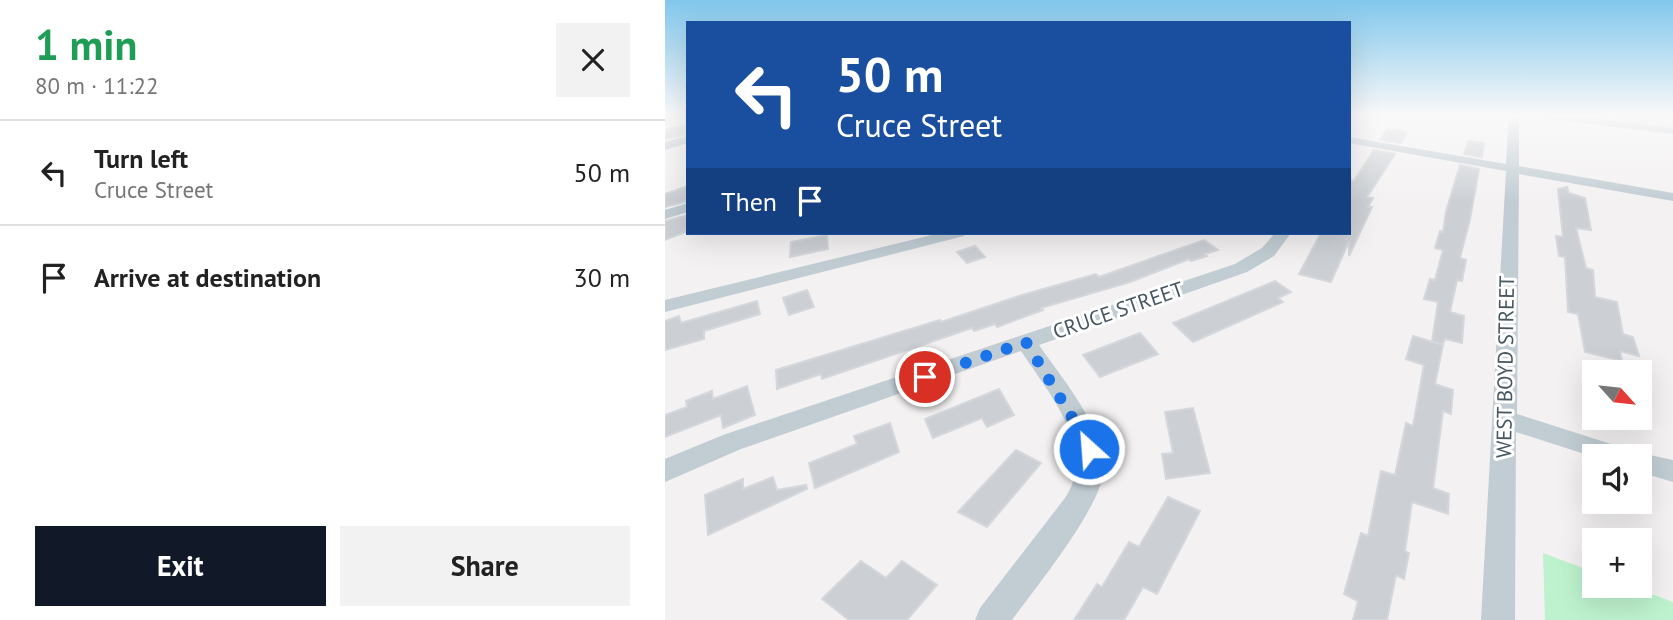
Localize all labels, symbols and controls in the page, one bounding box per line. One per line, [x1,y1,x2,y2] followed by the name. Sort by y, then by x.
[35,17,137,72] text: 1 min
[556,23,630,97] button: close
[836,42,943,106] text: 50 m
[721,49,812,140] icon: left
[35,71,159,100] text: 80 m · 11:22
[836,104,1002,146] text: Cruce Street
[94,142,188,175] text: Turn left
[35,154,73,192] icon: left
[574,156,630,189] text: 50 m
[94,175,213,204] text: Cruce Street
[791,182,829,220] icon: arrive
[721,185,777,218] text: Then
[35,259,73,297] icon: arrive
[94,261,321,294] text: Arrive at destination
[574,261,630,294] text: 30 m
[1049,275,1187,345] street label: CRUCE STREET
[1490,275,1520,458] street label: WEST BOYD STREET
[895,347,955,407] pin
[906,358,944,396] icon: arrive
[1582,360,1652,430] north arrow
[1582,360,1652,598] map controls
[1052,412,1126,486] position arrow
[1582,444,1652,514] button: sound
[35,526,326,606] button: Exit
[340,526,630,606] button: Share
[1582,528,1652,598] button: +

